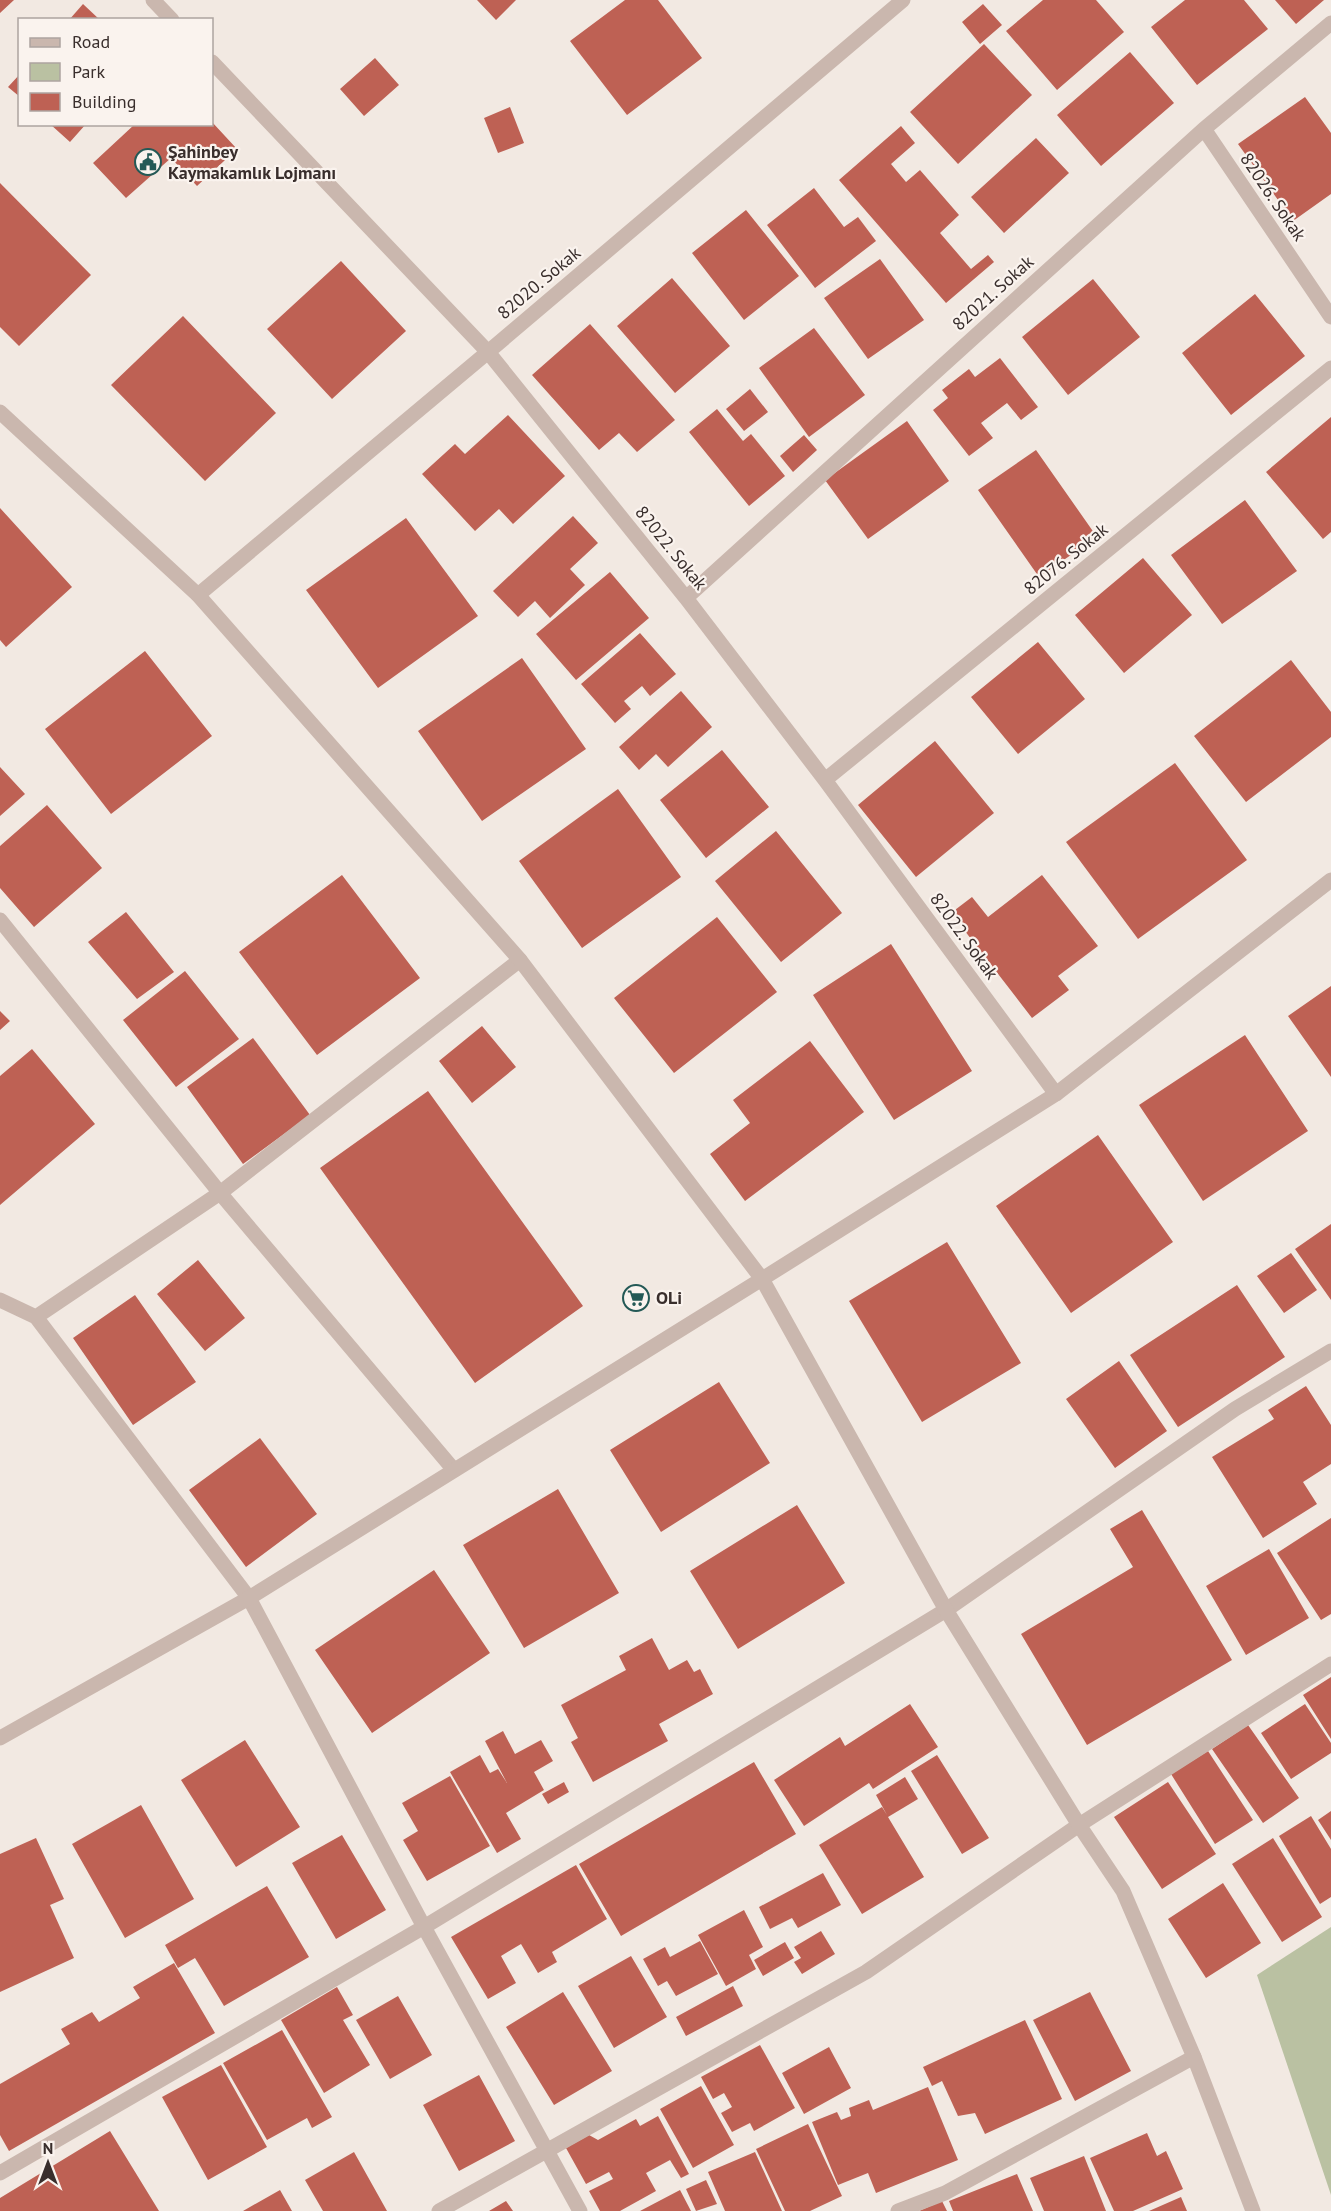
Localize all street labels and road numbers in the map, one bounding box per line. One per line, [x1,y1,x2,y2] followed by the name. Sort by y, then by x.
[1235,148,1312,246] street label: 82026. Sokak
[492,241,585,324] street label: 82020. Sokak
[947,250,1038,335] street label: 82021. Sokak
[630,501,713,595] street label: 82022. Sokak
[1019,517,1113,600] street label: 82076. Sokak
[925,888,1004,984] street label: 82022. Sokak

